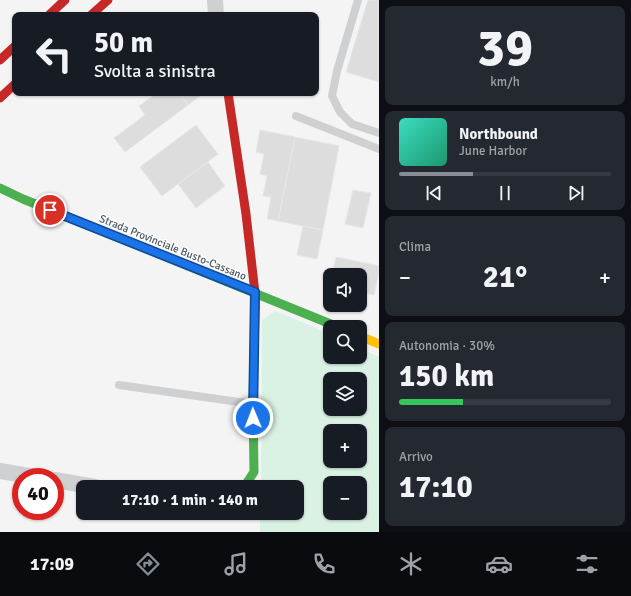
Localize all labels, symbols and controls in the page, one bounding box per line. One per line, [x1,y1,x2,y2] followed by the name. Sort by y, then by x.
[477,16,533,80] text: 39
[94,26,153,60] text: 50 m
[28,28,80,80] icon: left
[94,60,216,82] text: Svolta a sinistra
[490,74,520,90] text: km/h
[459,125,538,143] text: Northbound
[459,143,527,159] text: June Harbor
[423,182,445,204] icon: previous
[494,182,516,204] icon: pause
[565,182,587,204] icon: next
[33,193,67,227] pin
[39,199,61,221] icon: arrive
[97,212,248,283] street label: Strada Provinciale Busto-Cassano
[399,239,431,255] text: Clima
[483,259,527,296] text: 21°
[399,264,411,291] text: −
[599,264,611,291] text: +
[323,268,367,520] map controls
[323,268,367,312] button: sound
[323,320,367,364] button: search
[399,338,495,354] text: Autonomia · 30%
[399,358,494,395] text: 150 km
[323,372,367,416] button: layers
[232,397,274,439] position arrow
[323,424,367,468] button: +
[399,449,433,465] text: Arrivo
[12,468,64,520] speed limit sign: 40
[399,469,473,506] text: 17:10
[323,476,367,520] button: −
[122,491,258,509] text: 17:10 · 1 min · 140 m
[134,550,162,578] icon: directions
[222,550,250,578] icon: music
[310,550,338,578] icon: phone
[397,550,425,578] icon: climate
[485,550,513,578] icon: car
[573,550,601,578] icon: filters
[30,553,74,575] text: 17:09

